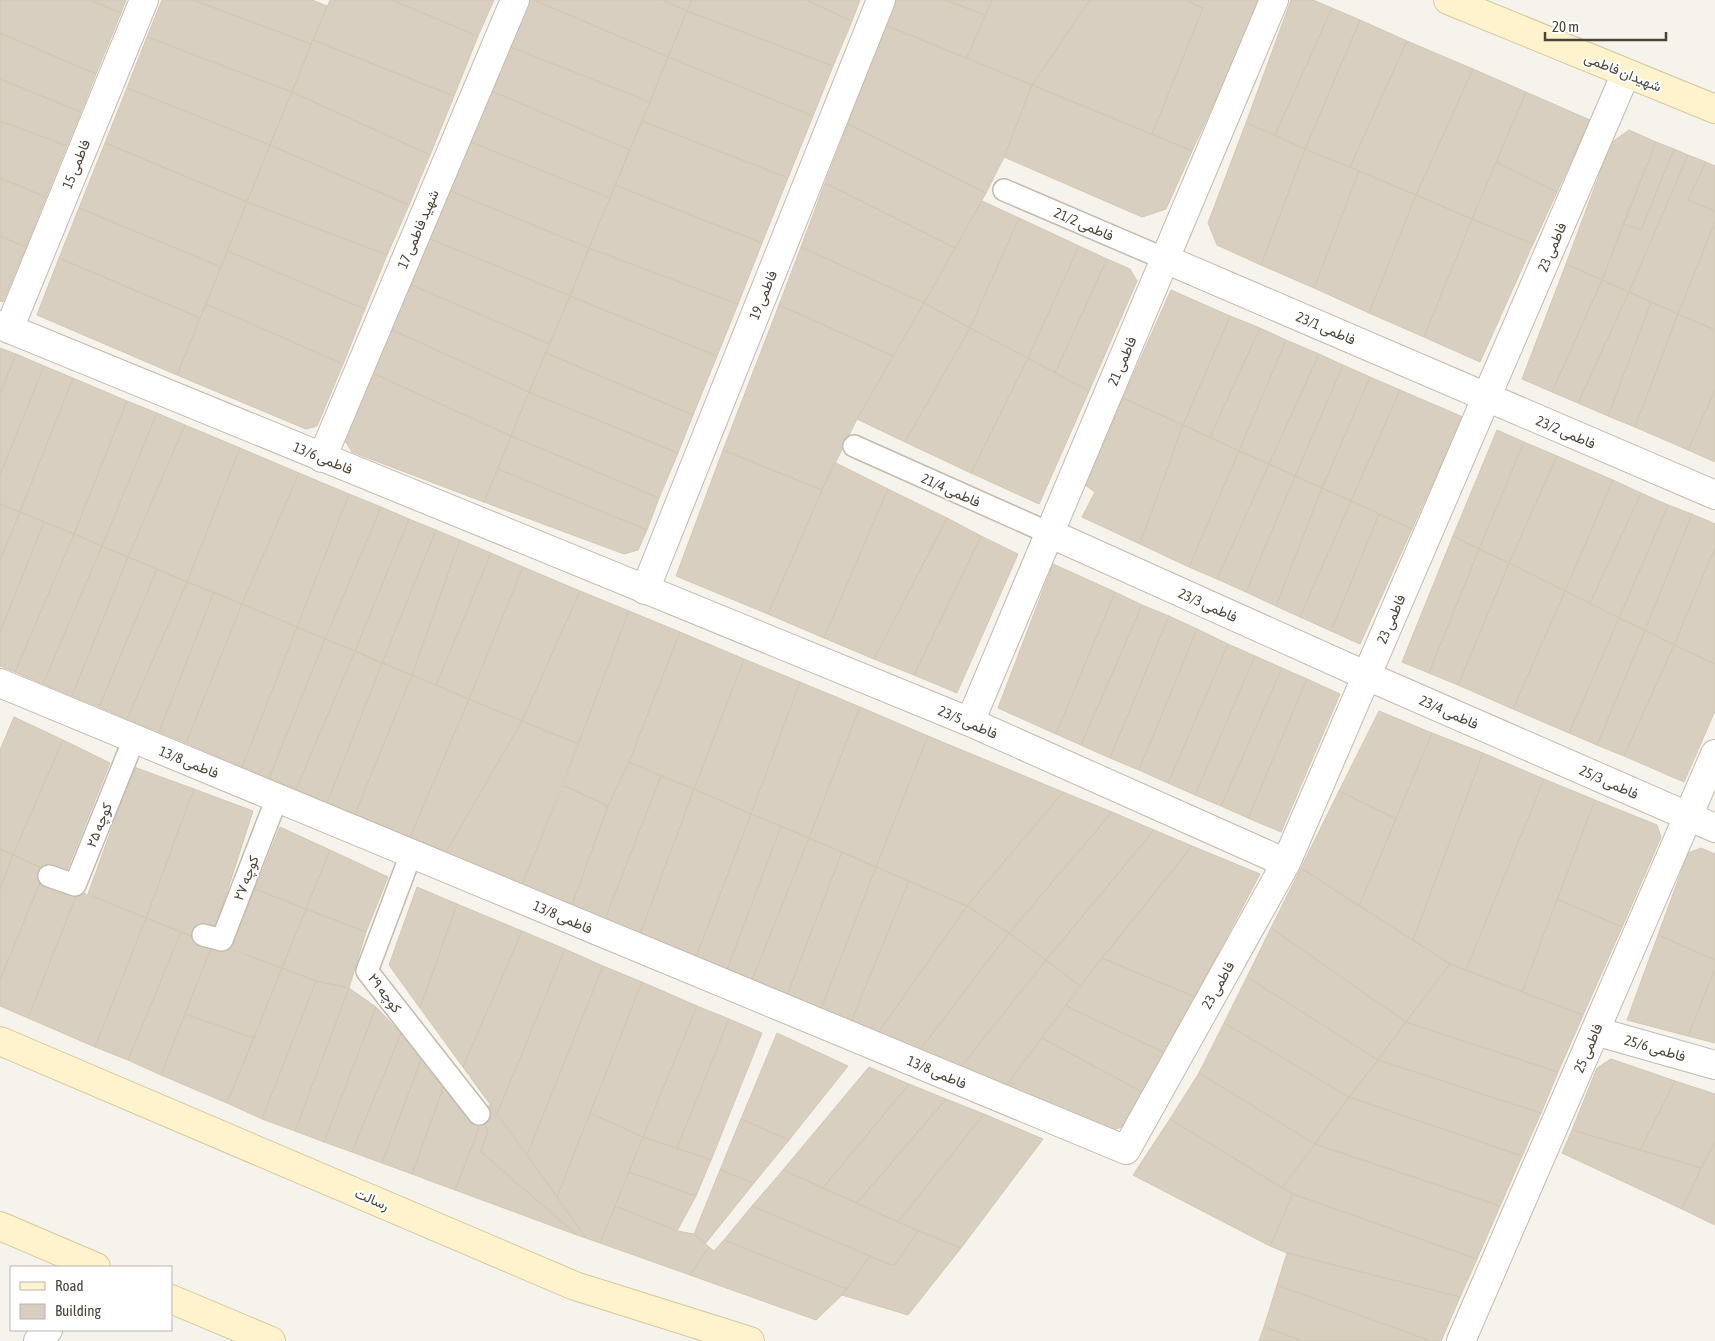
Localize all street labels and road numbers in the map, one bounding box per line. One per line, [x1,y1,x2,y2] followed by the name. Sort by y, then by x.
[1582,49,1664,96] street label: شهیدان فاطمی
[59,137,94,191] street label: فاطمی 15
[394,187,443,271] street label: شهید فاطمی 17
[1052,204,1116,245] street label: فاطمی 21/2
[1535,220,1570,274] street label: فاطمی 23
[746,268,781,322] street label: فاطمی 19
[1294,308,1358,349] street label: فاطمی 23/1
[1105,334,1140,388] street label: فاطمی 21
[1534,412,1598,453] street label: فاطمی 23/2
[290,439,355,478] street label: فاطمی 13/6
[919,470,983,511] street label: فاطمی 21/4
[1176,585,1240,626] street label: فاطمی 23/3
[1374,592,1409,646] street label: فاطمی 23
[1417,692,1481,733] street label: فاطمی 23/4
[936,702,1000,743] street label: فاطمی 23/5
[156,743,221,782] street label: فاطمی 13/8
[1577,762,1641,803] street label: فاطمی 25/3
[83,800,117,850] street label: کوچه ۲۵
[230,853,264,903] street label: کوچه ۲۷
[531,897,595,938] street label: فاطمی 13/8
[1198,959,1238,1012] street label: فاطمی 23
[363,970,405,1017] street label: کوچه ۲۹
[1571,1021,1606,1075] street label: فاطمی 25
[1622,1032,1687,1065] street label: فاطمی 25/6
[905,1052,969,1093] street label: فاطمی 13/8
[352,1185,392,1214] street label: رسالت

